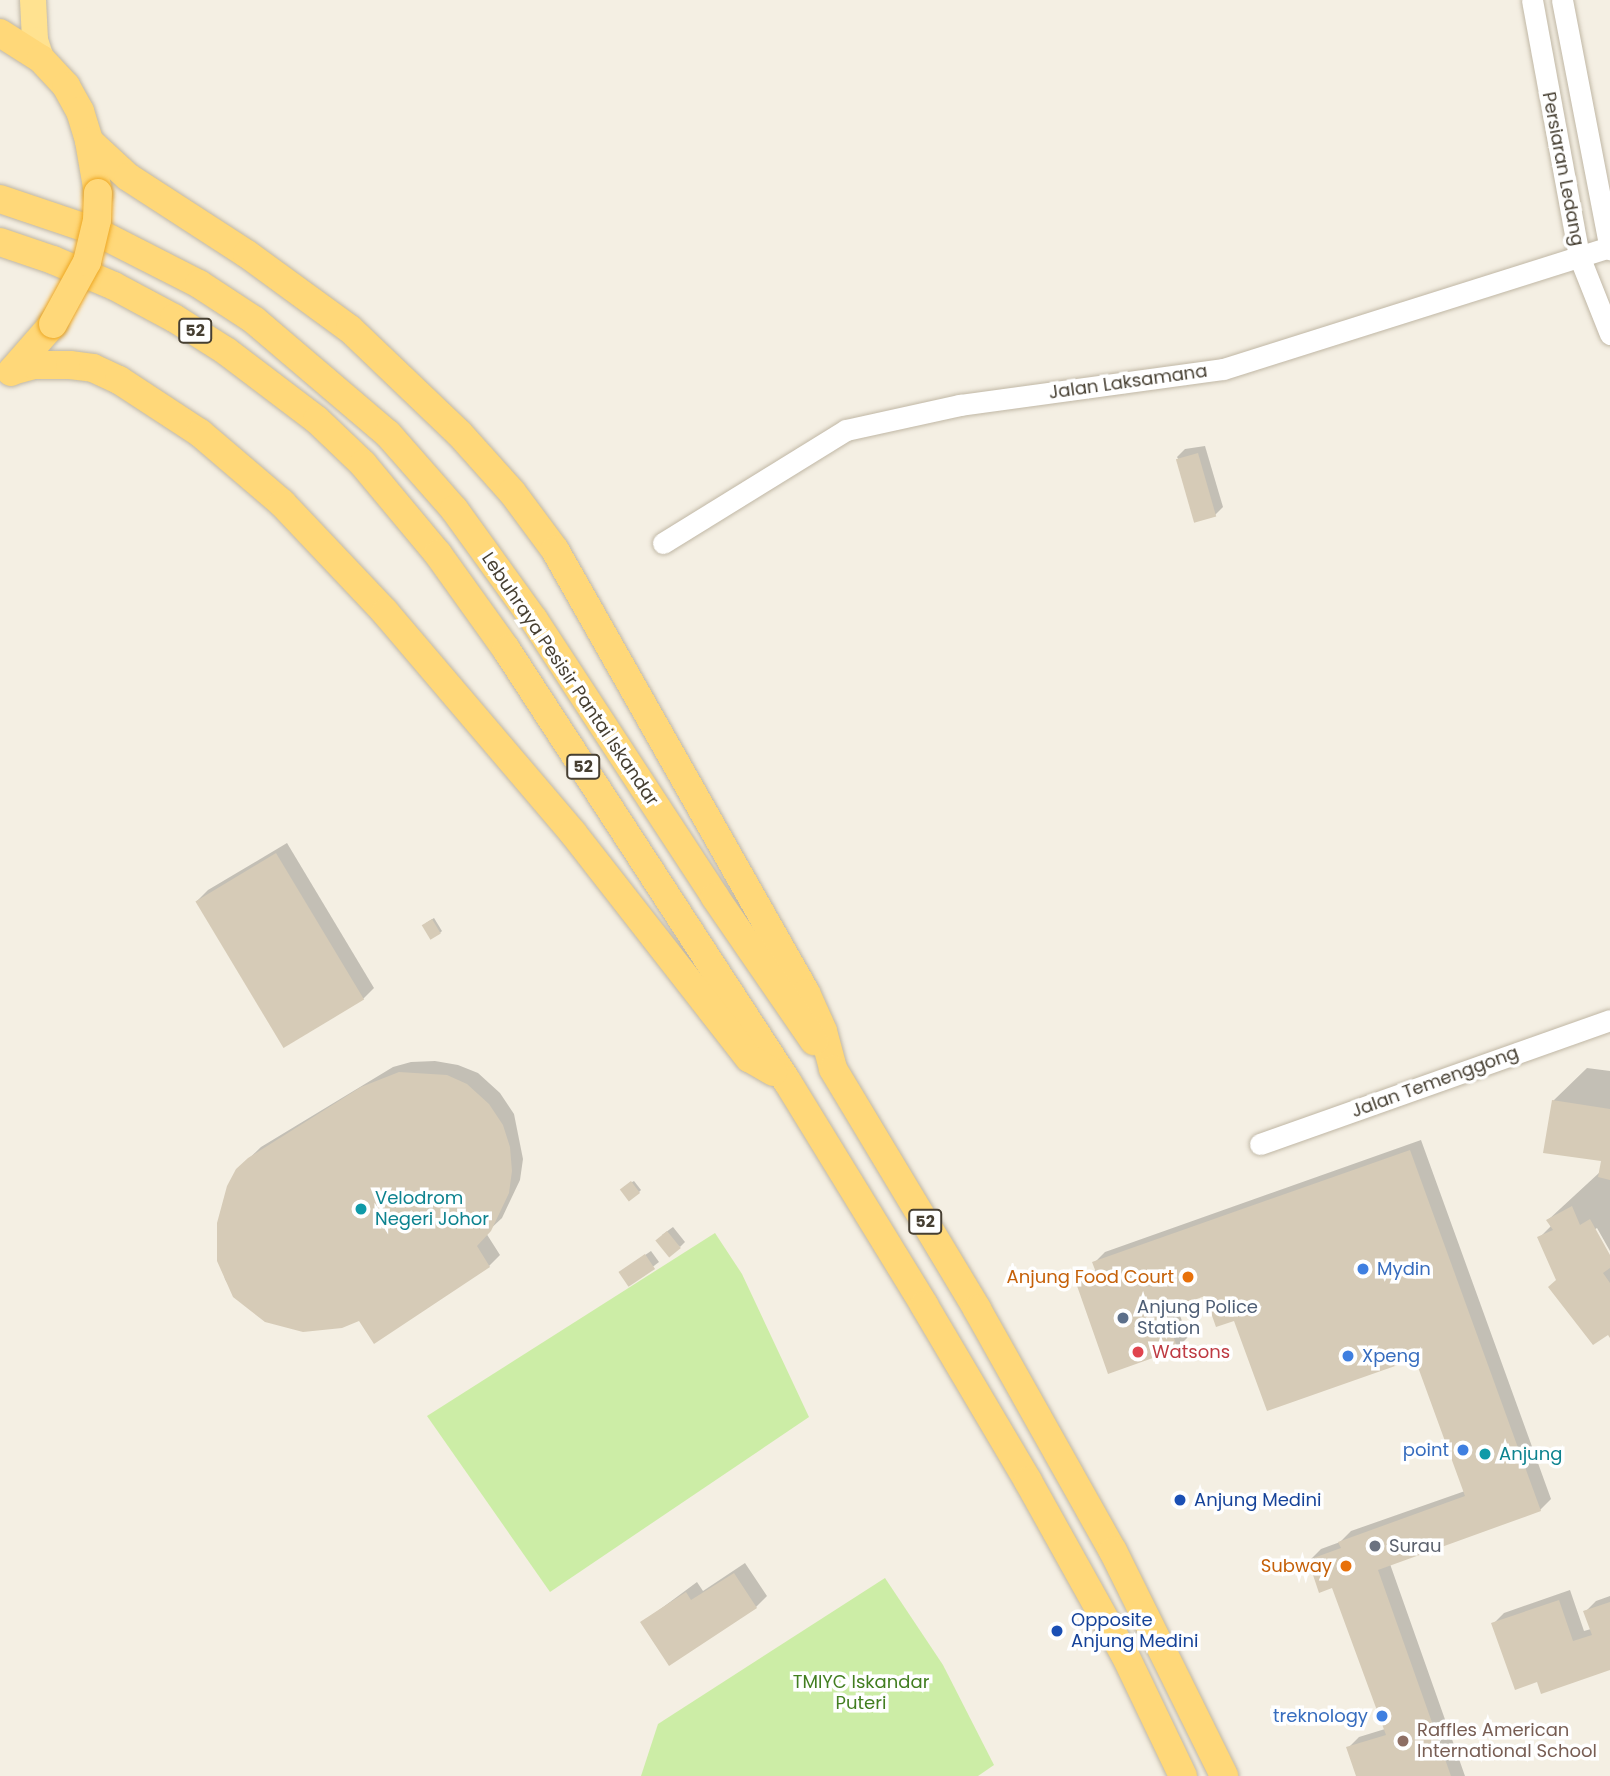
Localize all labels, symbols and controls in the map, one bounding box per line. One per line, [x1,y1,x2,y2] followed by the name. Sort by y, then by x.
[1537,90,1589,248] street label: Persiaran Ledang
[178,318,212,344] road number: 52
[1047,360,1209,404] street label: Jalan Laksamana
[477,548,663,810] street label: Lebuhraya Pesisir Pantai Iskandar
[566,754,600,780] road number: 52
[1348,1042,1522,1122] street label: Jalan Temenggong
[375,1188,489,1230] place label: Velodrom Negeri Johor
[353,1201,369,1217] marker: Velodrom Negeri Johor
[908,1210,942,1234] road number: 52
[1377,1258,1431,1280] place label: Mydin
[1355,1261,1371,1277] marker: Mydin
[1007,1266,1174,1288] place label: Anjung Food Court
[1180,1269,1196,1285] marker: Anjung Food Court
[1137,1297,1258,1340] place label: Anjung Police Station
[1115,1310,1131,1326] marker: Anjung Police Station
[1152,1341,1230,1363] place label: Watsons
[1130,1344,1146,1360] marker: Watsons
[1362,1345,1420,1367] place label: Xpeng
[1340,1348,1356,1364] marker: Xpeng
[1403,1439,1449,1461] place label: point
[1455,1442,1471,1458] marker: point
[1499,1443,1562,1465] place label: Anjung
[1477,1446,1493,1462] marker: Anjung
[1194,1489,1321,1511] place label: Anjung Medini
[1172,1492,1188,1508] marker: Anjung Medini
[1389,1535,1441,1557] place label: Surau
[1367,1538,1383,1554] marker: Surau
[1261,1555,1332,1577] place label: Subway
[1338,1558,1354,1574] marker: Subway
[1071,1610,1198,1652] place label: Opposite Anjung Medini
[1049,1623,1065,1639] marker: Opposite Anjung Medini
[793,1672,929,1714] park label: TMIYC Iskandar Puteri
[1273,1705,1368,1727] place label: treknology
[1374,1708,1390,1724] marker: treknology
[1417,1720,1597,1762] place label: Raffles American International School
[1395,1733,1411,1749] marker: Raffles American International School

